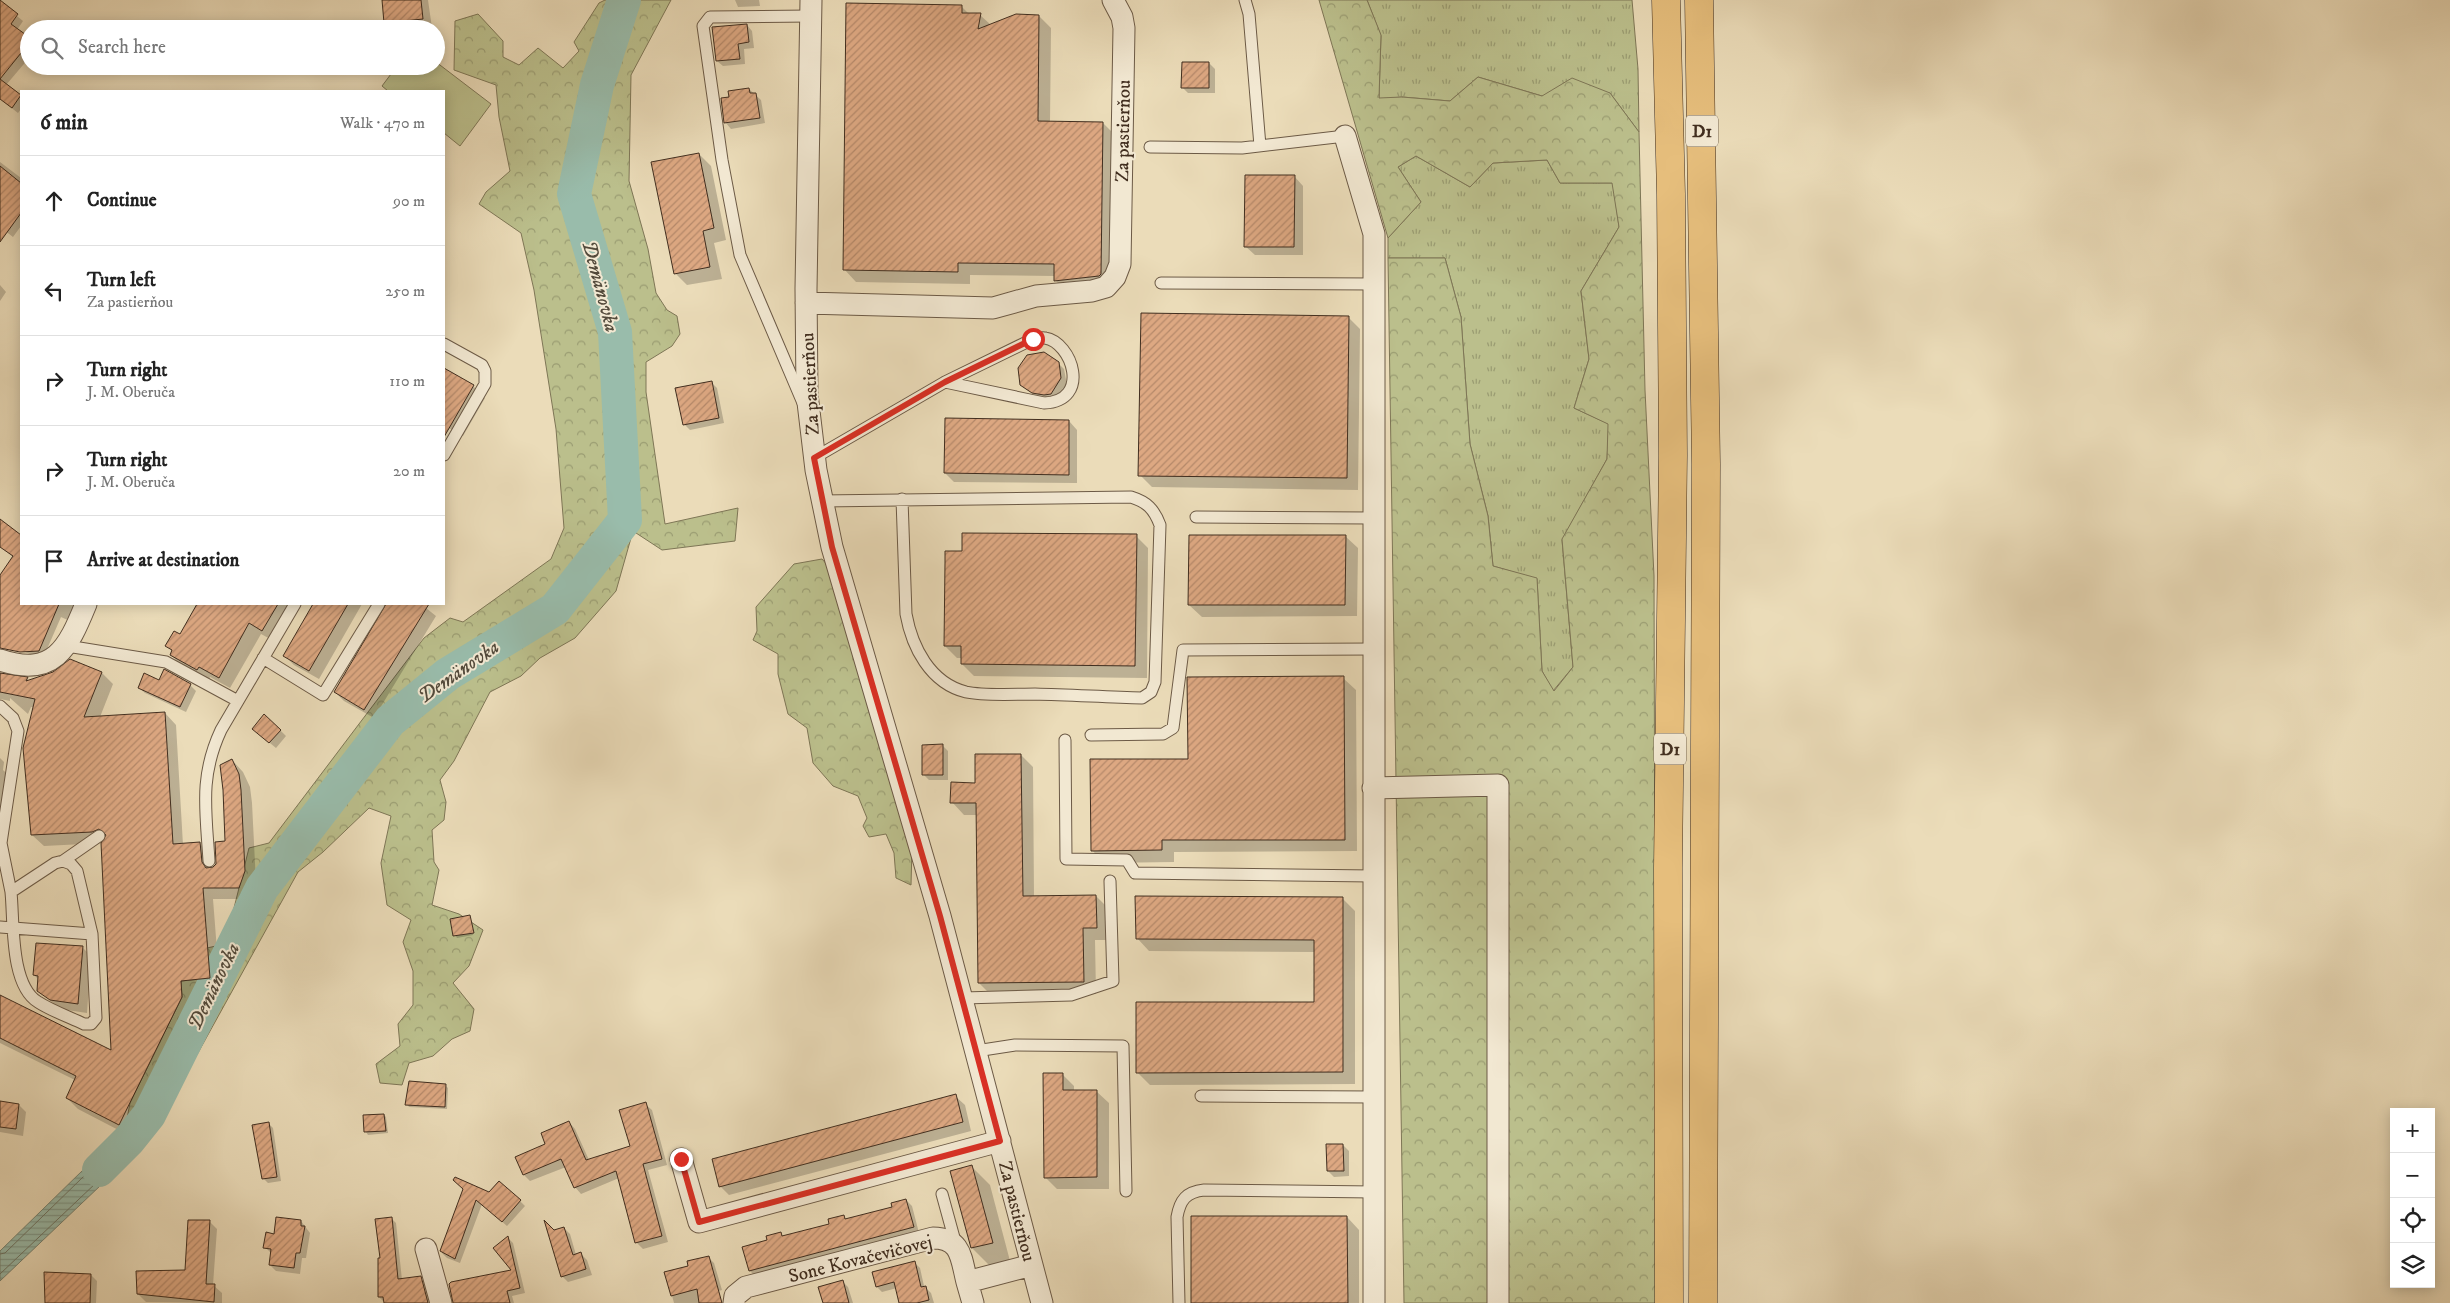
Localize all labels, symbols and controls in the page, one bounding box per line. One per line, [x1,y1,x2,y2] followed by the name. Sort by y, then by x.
[20,20,445,75] search box
[38,34,66,62] icon: search
[78,36,166,59] text: Search here
[1111,80,1136,182] street label: Za pastierňou
[40,110,88,136] text: 6 min
[340,113,425,133] text: Walk · 470 m
[1686,115,1718,146] road number: D1
[40,187,68,215] icon: ahead
[87,189,157,212] text: Continue
[393,191,425,211] text: 90 m
[575,238,624,335] water label: Demänovka
[87,269,156,292] text: Turn left
[40,277,68,305] icon: left
[385,281,425,301] text: 250 m
[87,292,173,312] text: Za pastierňou
[1022,328,1045,351] route start
[796,332,825,436] street label: Za pastierňou
[87,359,167,382] text: Turn right
[40,367,68,395] icon: right
[389,371,425,391] text: 110 m
[87,382,175,402] text: J. M. Oberuča
[87,449,167,472] text: Turn right
[40,457,68,485] icon: right
[393,461,425,481] text: 20 m
[87,472,175,492] text: J. M. Oberuča
[40,547,68,575] icon: arrive
[87,549,239,572] text: Arrive at destination
[413,635,504,709] water label: Demänovka
[1654,734,1686,764] road number: D1
[183,939,246,1034] water label: Demänovka
[2390,1108,2435,1288] map controls
[2390,1108,2435,1153] button: +
[670,1148,693,1171] route end
[2390,1153,2435,1198] button: −
[993,1159,1040,1264] street label: Za pastierňou
[2390,1198,2435,1243] button: locate
[786,1230,935,1288] street label: Sone Kovačevičovej
[2390,1243,2435,1288] button: layers

